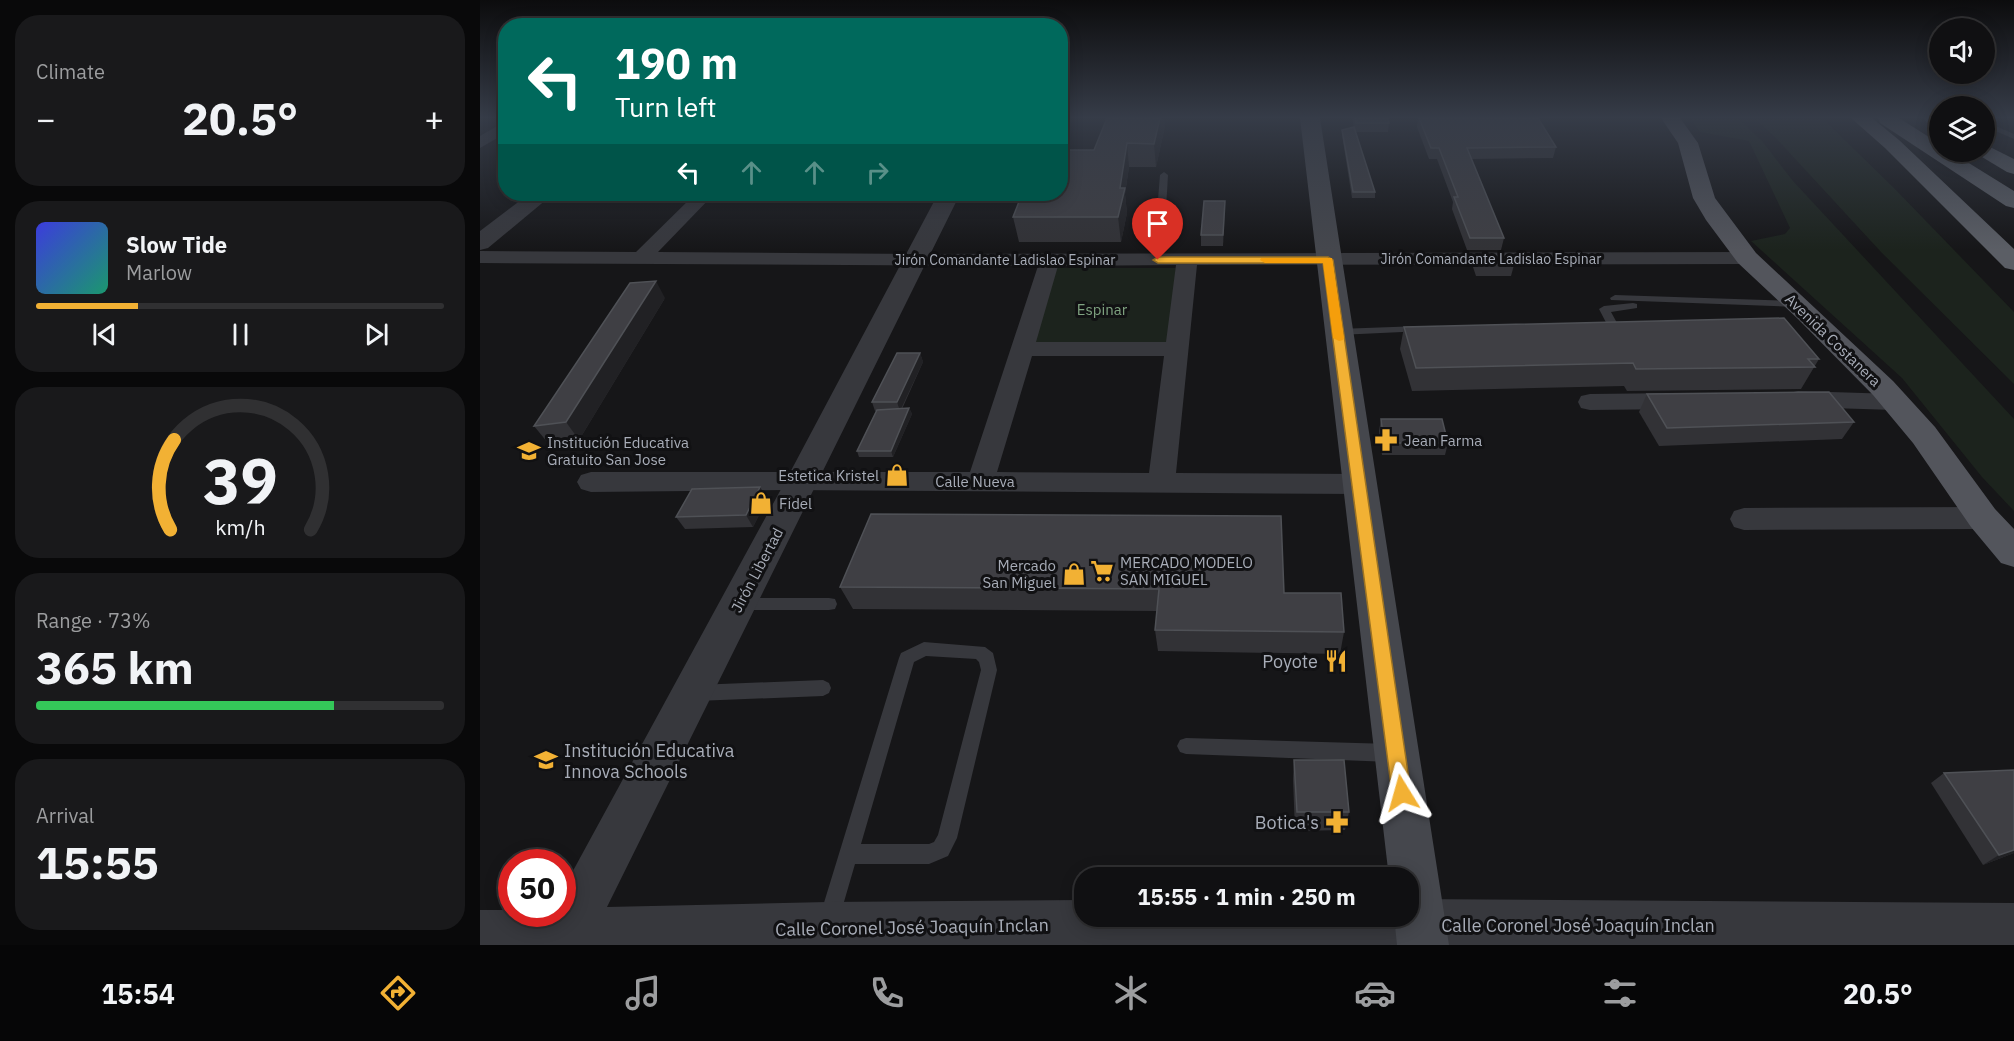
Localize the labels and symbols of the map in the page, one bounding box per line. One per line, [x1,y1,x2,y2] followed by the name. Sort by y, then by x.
[1132,198,1183,260] pin
[1381,250,1601,268] street label: Jirón Comandante Ladislao Espinar
[895,251,1115,269] street label: Jirón Comandante Ladislao Espinar
[1781,289,1885,391] street label: Avenida Costanera
[1077,300,1128,319] park label: Espinar
[1373,427,1399,453] pharmacy icon: Jean Farma
[1404,431,1482,450] place label: Jean Farma
[547,433,689,469] place label: Institución Educativa Gratuito San Jose
[516,438,542,464] school or university icon: Institución Educativa Gratuito San Jose
[884,462,910,488] shop icon: Estetica Kristel
[778,466,879,485] place label: Estetica Kristel
[935,472,1015,491] street label: Calle Nueva
[748,490,774,516] shop icon: Fidel
[779,494,812,513] place label: Fidel
[727,524,787,616] street label: Jirón Libertad
[1120,553,1253,589] place label: MERCADO MODELO SAN MIGUEL
[983,556,1056,592] place label: Mercado San Miguel
[1089,558,1115,584] supermarket icon: MERCADO MODELO SAN MIGUEL
[1061,561,1087,587] shop icon: Mercado San Miguel
[1323,648,1349,674] restaurant icon: Poyote
[1262,650,1318,673] place label: Poyote
[564,739,735,783] place label: Institución Educativa Innova Schools
[533,747,559,773] school or university icon: Institución Educativa Innova Schools
[1370,761,1434,825] position arrow
[1324,809,1350,835] pharmacy icon: Botica's
[1255,811,1319,834] place label: Botica's
[498,849,576,927] speed limit sign: 50
[775,913,1049,941] street label: Calle Coronel José Joaquín Inclan
[1441,914,1715,937] street label: Calle Coronel José Joaquín Inclan

